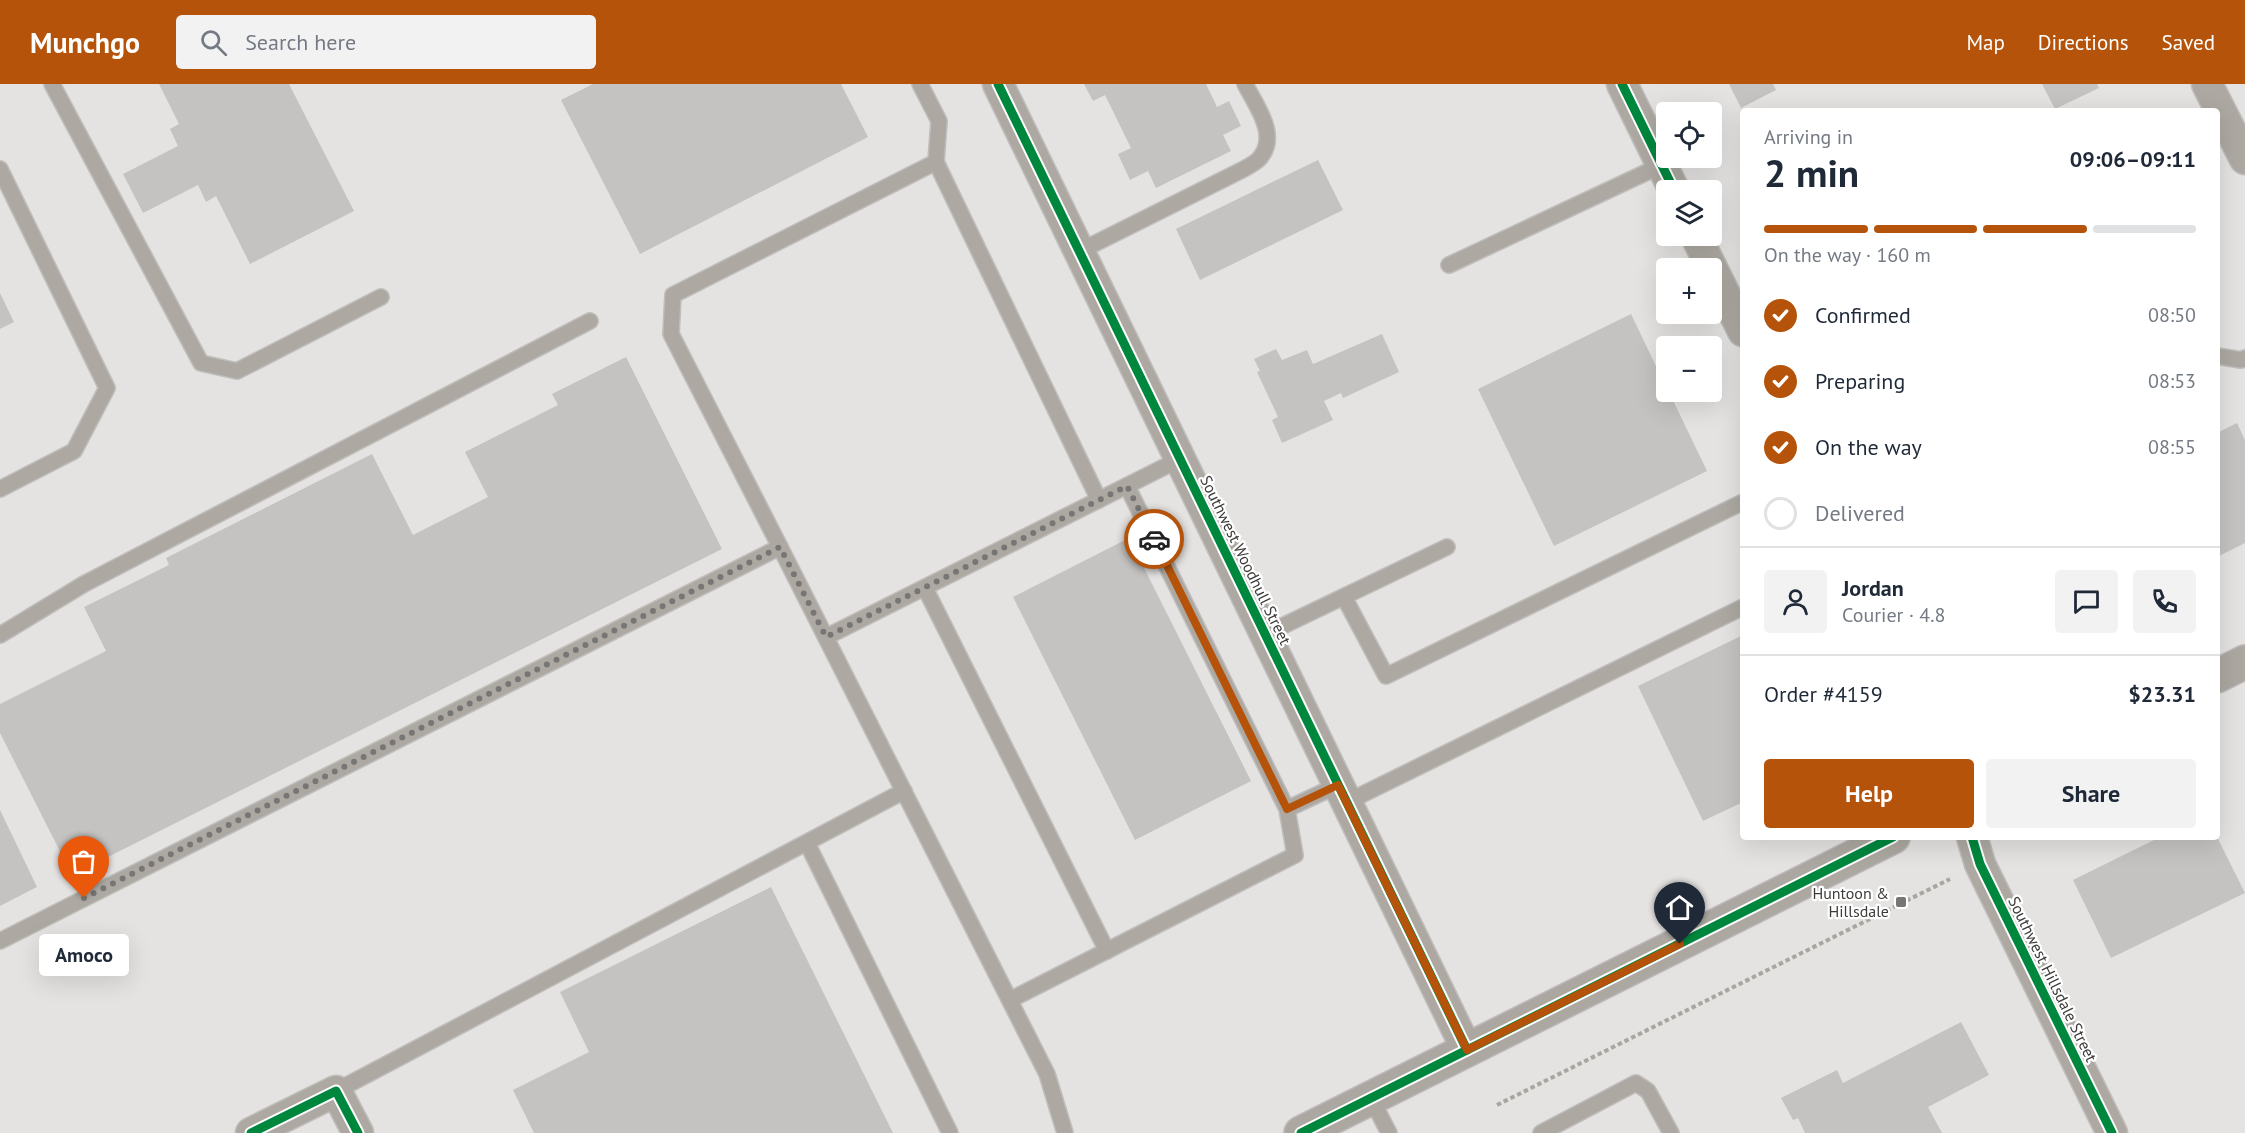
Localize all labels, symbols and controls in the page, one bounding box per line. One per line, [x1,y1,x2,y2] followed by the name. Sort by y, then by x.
[176,15,596,69] search box
[30,24,140,61] text: Munchgo
[197,26,230,59] icon: search
[245,28,356,56] text: Search here
[1966,29,2005,56] text: Map
[2038,29,2129,56] text: Directions
[2162,29,2215,56] text: Saved
[1656,102,1722,402] map controls
[1656,102,1722,168] button: locate
[1764,124,1853,150] text: Arriving in
[2070,145,2196,173] text: 09:06–09:11
[1764,147,1859,198] text: 2 min
[1656,180,1722,246] button: layers
[1764,242,1931,268] text: On the way · 160 m
[1656,258,1722,324] button: +
[1764,299,1797,332] icon: check
[1815,301,1911,329] text: Confirmed
[2148,302,2196,328] text: 08:50
[1656,336,1722,402] button: −
[1764,365,1797,398] icon: check
[1815,367,1905,395] text: Preparing
[2148,368,2196,394] text: 08:53
[1764,431,1797,464] icon: check
[1815,433,1922,461] text: On the way
[2148,434,2196,460] text: 08:55
[1196,472,1296,648] street label: Southwest Woodhull Street
[1815,499,1905,527] text: Delivered
[1124,509,1184,569] courier
[1138,523,1171,556] icon: car
[1764,570,1827,633] button: person
[2055,570,2118,633] button: chat
[2133,570,2196,633] button: phone
[1842,574,1904,602] text: Jordan
[1842,602,1945,628] text: Courier · 4.8
[1764,680,1883,708] text: Order #4159
[2128,680,2196,708] text: $23.31
[1764,759,1974,828] button: Help
[1986,759,2196,828] button: Share
[58,836,109,898] pin
[67,845,100,878] icon: bag
[1654,882,1705,944] pin
[1812,883,1889,921] place label: Huntoon & Hillsdale
[1663,891,1696,924] icon: home
[2004,893,2102,1066] street label: Southwest Hillsdale Street
[1894,895,1908,909] marker: Huntoon & Hillsdale
[39,934,129,976] callout: Amoco
[55,942,113,968] text: Amoco

